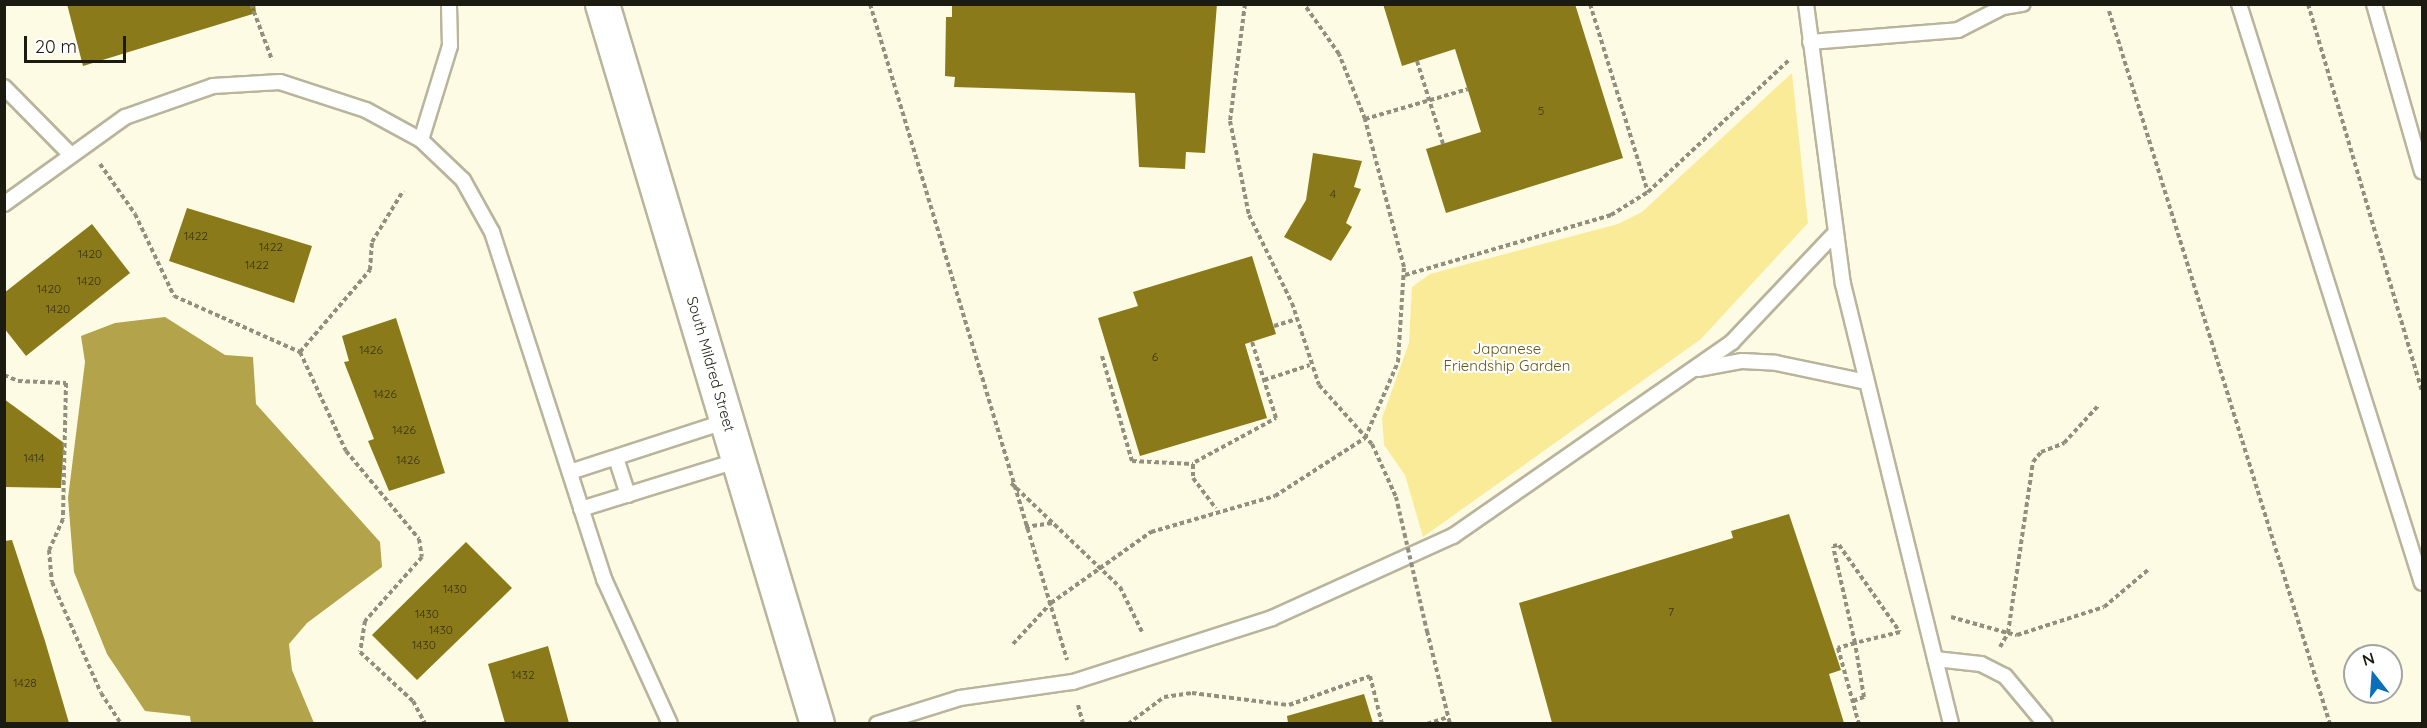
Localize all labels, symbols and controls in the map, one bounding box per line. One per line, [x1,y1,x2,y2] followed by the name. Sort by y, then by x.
[27,24,129,62] scale bar
[35,35,77,58] text: 20 m
[1538,104,1544,118] house number: 5
[1330,187,1336,201] house number: 4
[184,229,208,243] house number: 1422
[259,240,283,254] house number: 1422
[78,247,102,261] house number: 1420
[245,258,269,272] house number: 1422
[77,274,101,288] house number: 1420
[37,282,61,296] house number: 1420
[683,294,739,434] street label: South Mildred Street
[46,302,70,316] house number: 1420
[1444,339,1570,374] park label: Japanese Friendship Garden
[359,343,383,357] house number: 1426
[1152,350,1158,364] house number: 6
[373,387,397,401] house number: 1426
[392,423,416,437] house number: 1426
[23,451,45,465] house number: 1414
[396,453,420,467] house number: 1426
[443,582,467,596] house number: 1430
[1668,605,1674,619] house number: 7
[415,607,439,621] house number: 1430
[429,623,453,637] house number: 1430
[412,638,436,652] house number: 1430
[2343,644,2403,704] north arrow
[2360,647,2377,670] text: N
[511,668,535,682] house number: 1432
[13,676,37,690] house number: 1428

